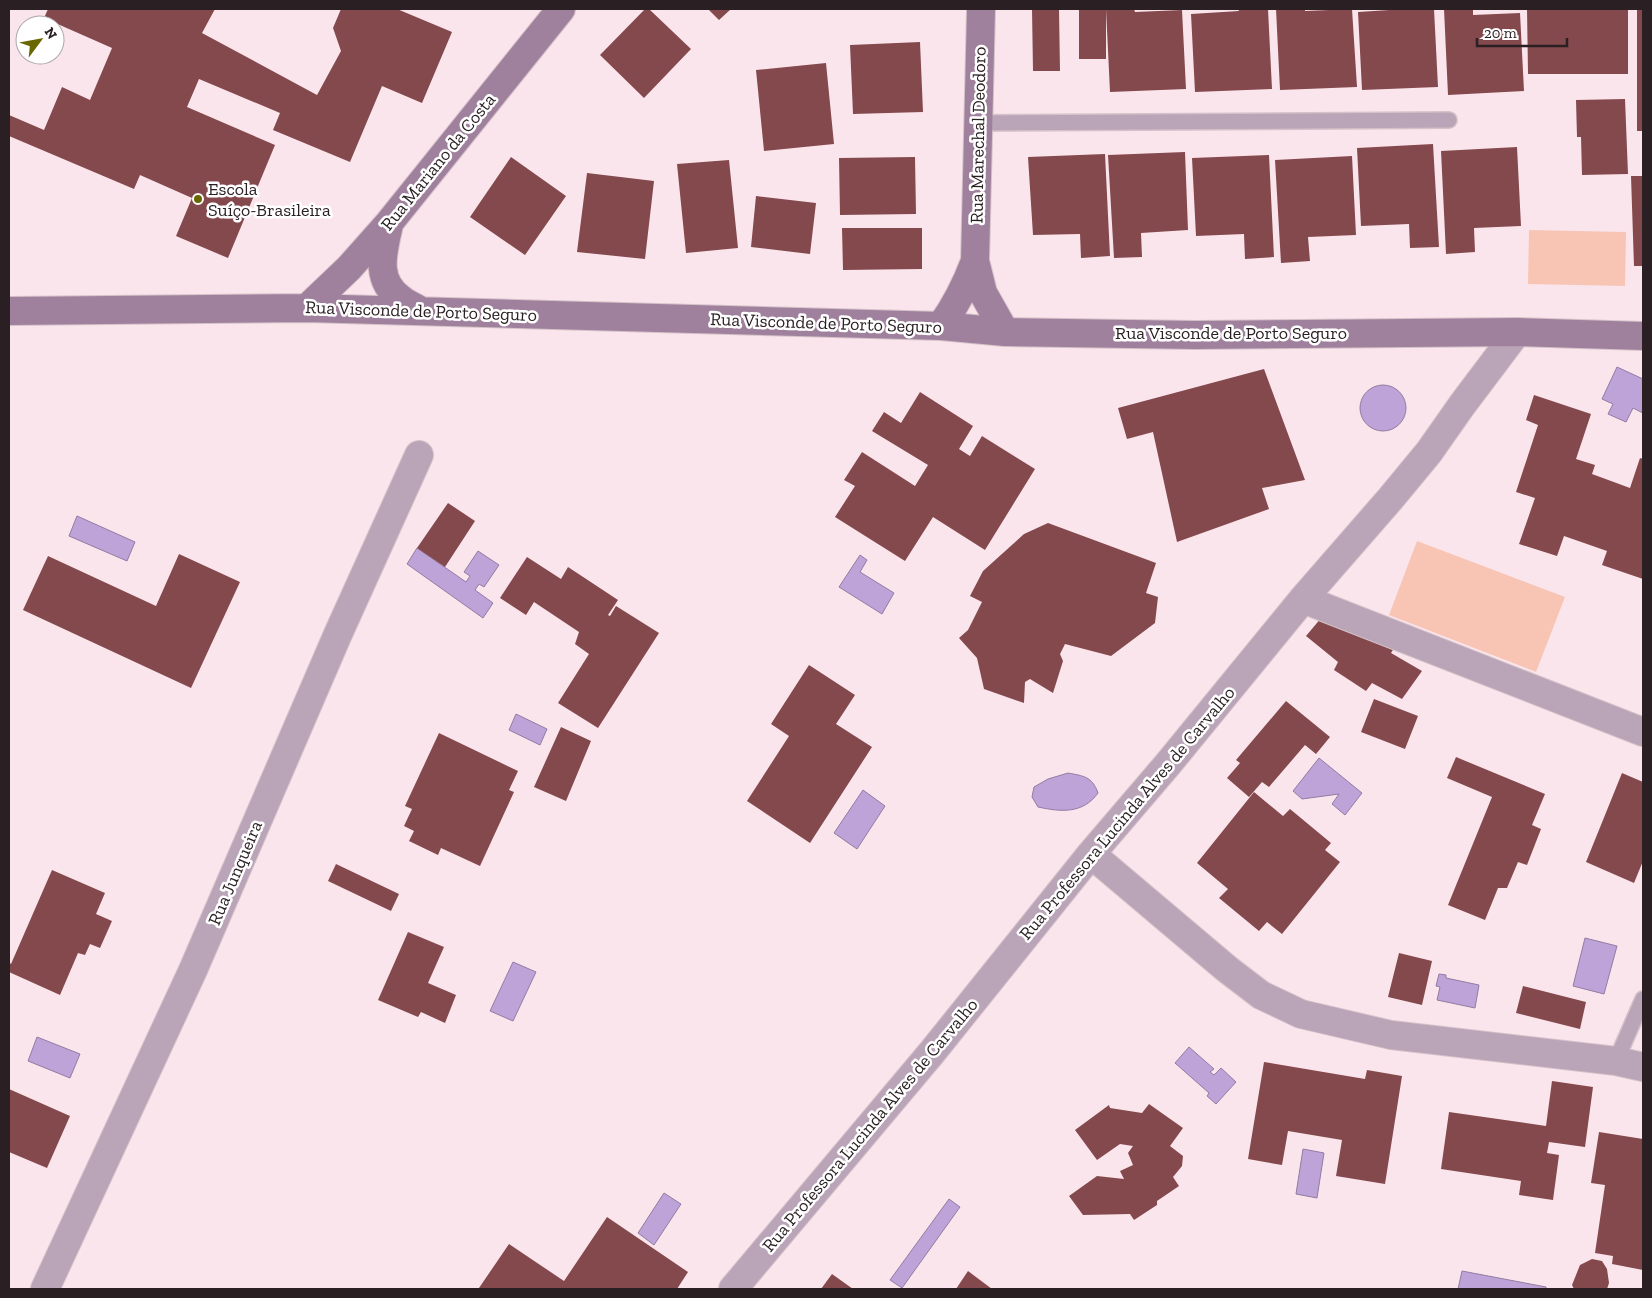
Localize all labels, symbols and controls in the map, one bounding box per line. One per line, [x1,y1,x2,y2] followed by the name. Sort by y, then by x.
[15,15,65,65] north arrow
[1477,15,1567,47] scale bar
[41,24,61,43] text: N
[1484,24,1517,42] text: 20 m
[965,46,991,224] street label: Rua Marechal Deodoro
[376,89,500,235] street label: Rua Mariano da Costa
[208,178,331,221] place label: Escola Suíço-Brasileira
[192,193,204,205] marker: Escola Suíço-Brasileira
[305,296,537,326] street label: Rua Visconde de Porto Seguro
[710,308,942,338] street label: Rua Visconde de Porto Seguro
[1115,322,1347,344] street label: Rua Visconde de Porto Seguro
[1014,682,1240,944] street label: Rua Professora Lucinda Alves de Carvalho
[203,817,267,929] street label: Rua Junqueira
[757,994,983,1256] street label: Rua Professora Lucinda Alves de Carvalho

